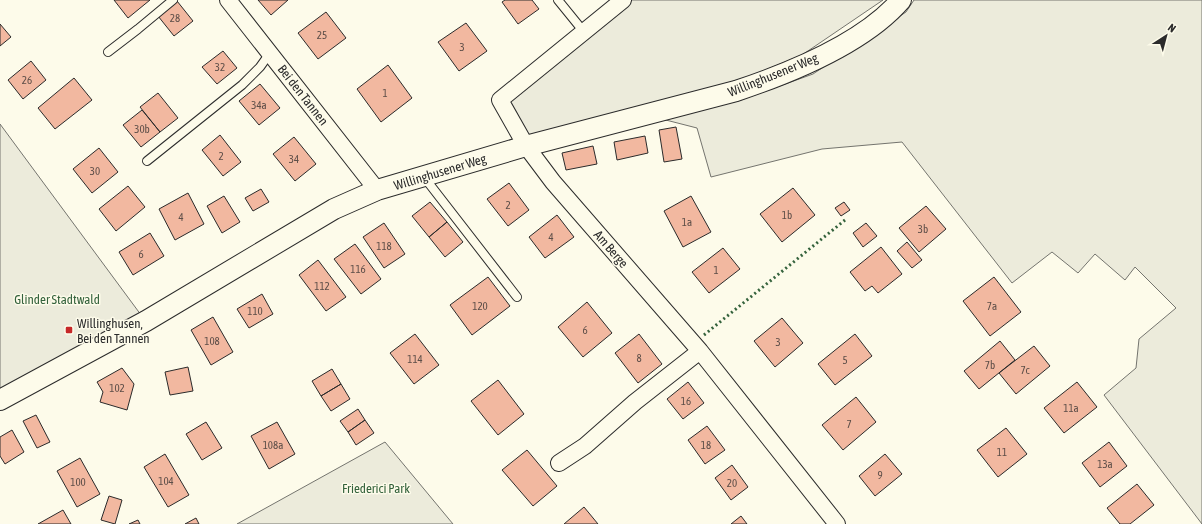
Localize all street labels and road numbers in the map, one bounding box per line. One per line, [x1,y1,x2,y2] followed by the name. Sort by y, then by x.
[726,50,821,100] street label: Willinghusener Weg
[275,62,331,128] street label: Bei den Tannen
[392,151,488,193] street label: Willinghusener Weg
[591,227,631,271] street label: Am Berge

